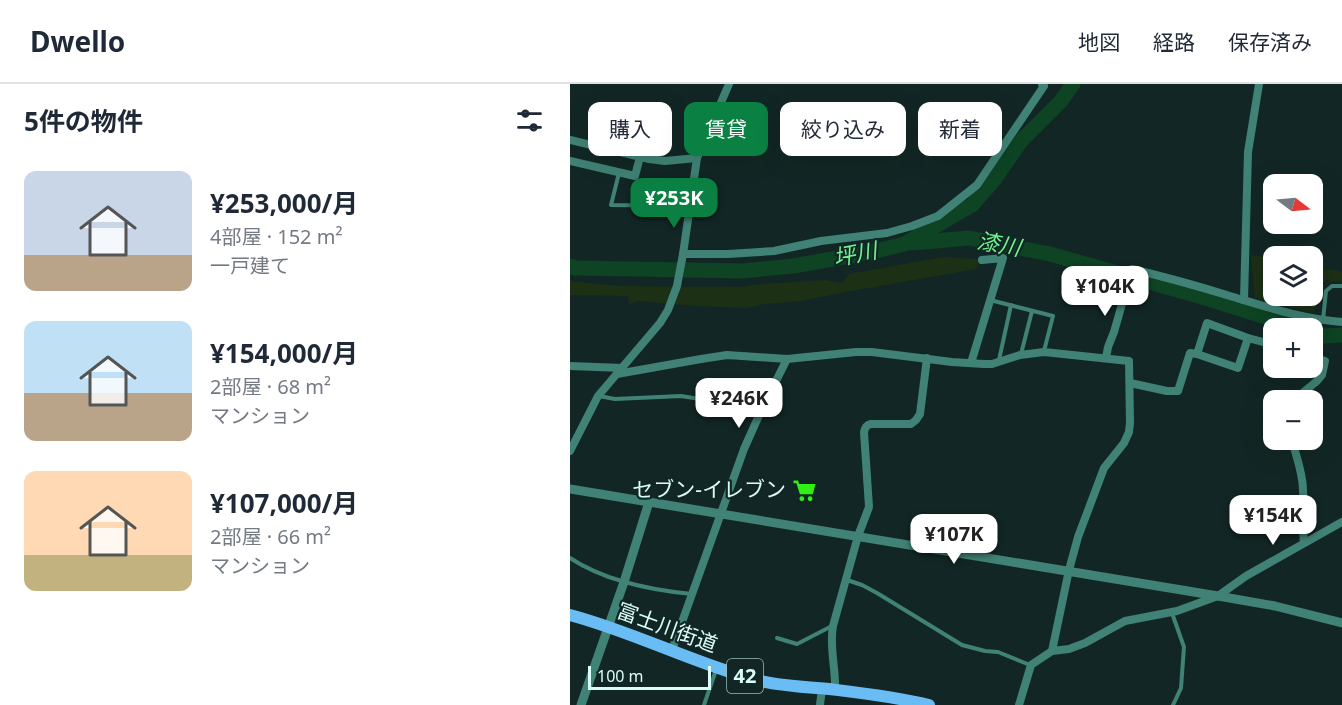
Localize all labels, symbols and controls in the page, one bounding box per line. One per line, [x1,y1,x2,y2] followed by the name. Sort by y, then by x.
[30,22,125,60] text: Dwello
[1078,28,1120,56] text: 地図
[1153,28,1195,56] text: 経路
[1228,28,1312,56] text: 保存済み
[588,102,672,156] chip: 購入
[684,102,768,156] chip: 賃貸
[780,102,906,156] chip: 絞り込み
[918,102,1002,156] chip: 新着
[24,103,143,139] text: 5件の物件
[513,104,546,137] icon: filters
[1263,174,1323,234] north arrow
[1263,174,1323,450] map controls
[632,178,716,229] pin: ¥253K
[644,184,704,211] text: ¥253K
[210,185,358,221] text: ¥253,000/月
[72,195,144,267] icon: home
[210,223,342,250] text: 4部屋 · 152 m²
[975,224,1025,262] water label: 漆川
[830,234,881,272] water label: 坪川
[1263,246,1323,306] button: layers
[210,252,290,279] text: 一戸建て
[1063,266,1147,317] pin: ¥104K
[1075,272,1135,299] text: ¥104K
[1263,318,1323,378] button: +
[210,335,358,371] text: ¥154,000/月
[72,345,144,417] icon: home
[210,373,331,400] text: 2部屋 · 68 m²
[697,378,781,429] pin: ¥246K
[709,384,769,411] text: ¥246K
[1263,390,1323,450] button: −
[210,402,310,429] text: マンション
[632,475,786,503] place label: セブン-イレブン
[791,477,817,503] supermarket icon: セブン-イレブン
[210,485,358,521] text: ¥107,000/月
[72,495,144,567] icon: home
[1231,495,1315,546] pin: ¥154K
[1243,501,1303,528] text: ¥154K
[912,514,996,565] pin: ¥107K
[924,520,984,547] text: ¥107K
[210,523,331,550] text: 2部屋 · 66 m²
[210,552,310,579] text: マンション
[613,596,721,658] street label: 富士川街道
[727,659,763,693] road number: 42
[588,663,711,690] scale bar
[597,665,644,687] text: 100 m

